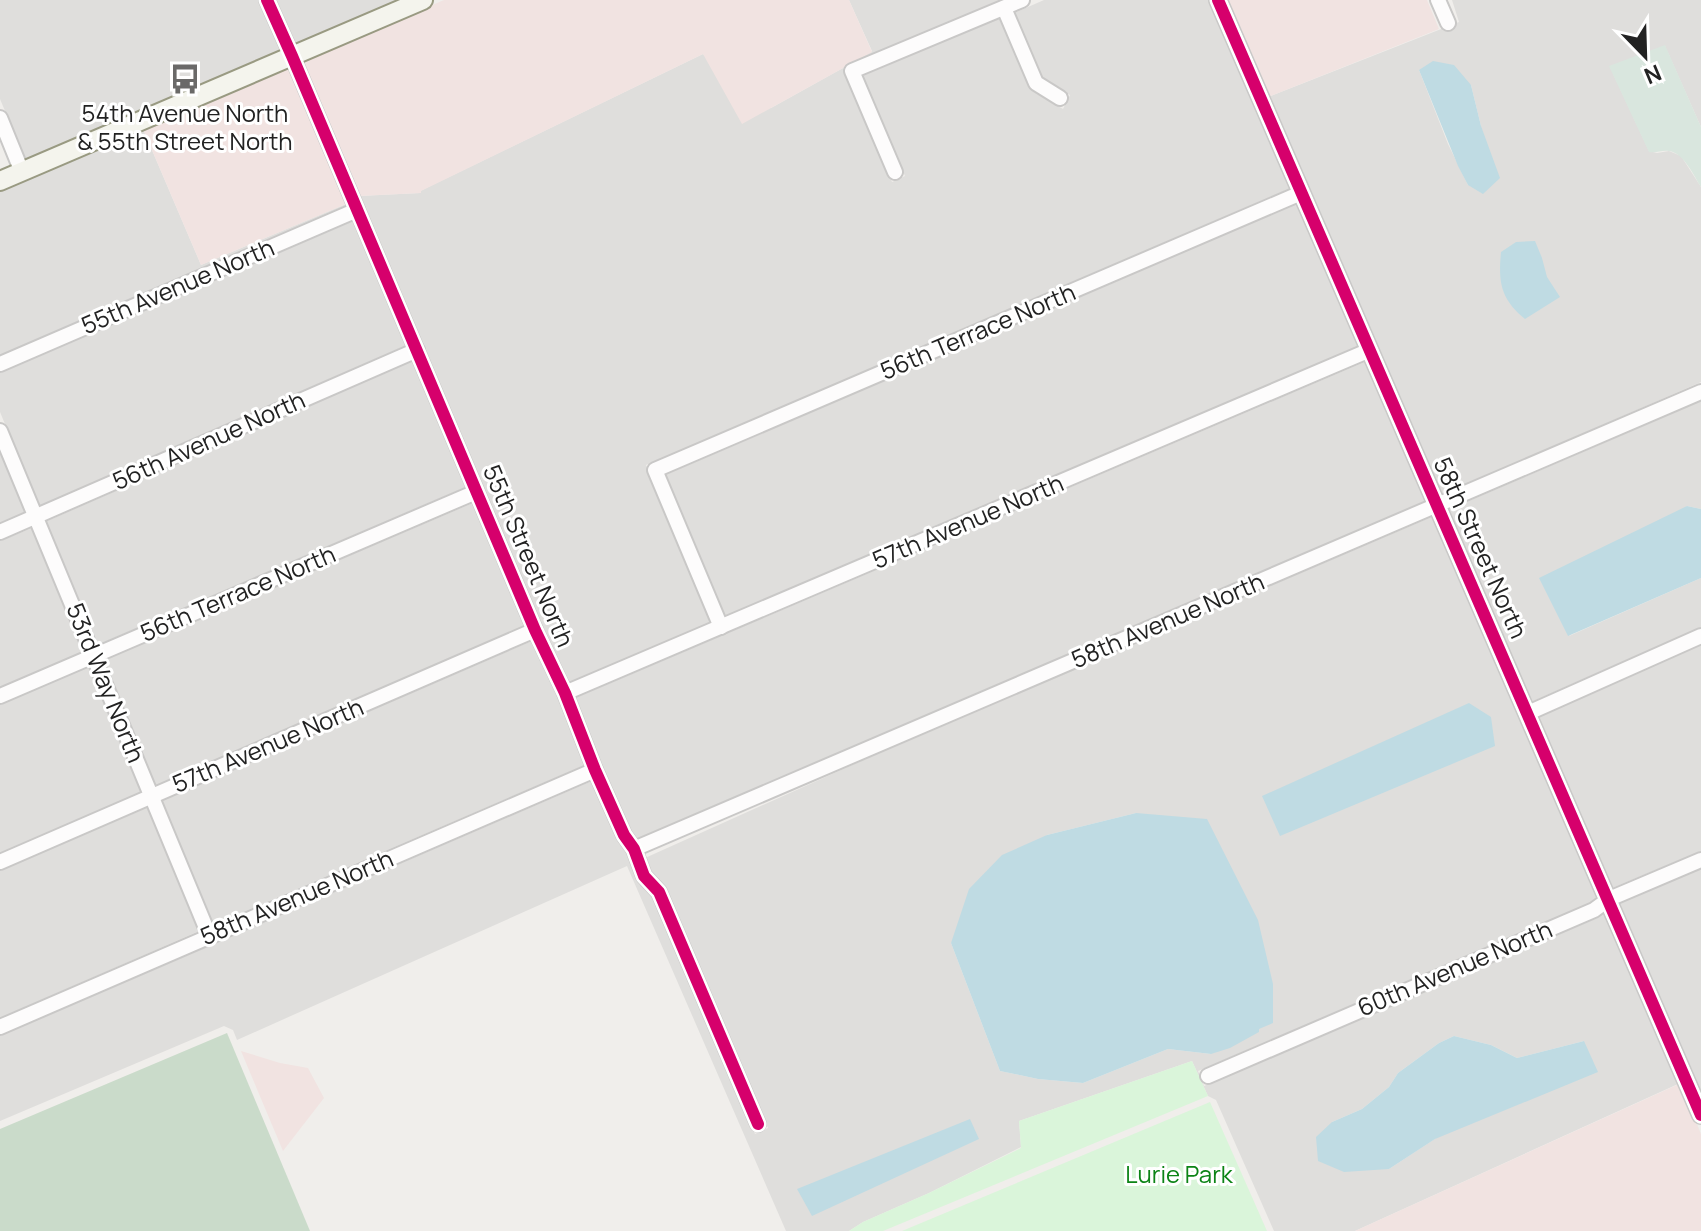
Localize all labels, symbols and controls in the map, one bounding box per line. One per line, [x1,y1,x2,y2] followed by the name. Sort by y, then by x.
[1605,16,1685,96] north arrow
[1640,58,1666,91] text: N
[168,62,202,96] bus stop icon: 54th Avenue North & 55th Street North
[77,96,293,157] place label: 54th Avenue North & 55th Street North
[76,230,279,341] street label: 55th Avenue North
[875,275,1080,387] street label: 56th Terrace North
[107,382,310,497] street label: 56th Avenue North
[1427,452,1536,643] street label: 58th Street North
[476,459,583,652] street label: 55th Street North
[867,465,1068,576] street label: 57th Avenue North
[135,537,340,649] street label: 56th Terrace North
[1066,564,1269,675] street label: 58th Avenue North
[59,598,153,767] street label: 53rd Way North
[167,689,368,800] street label: 57th Avenue North
[195,841,398,952] street label: 58th Avenue North
[1352,912,1557,1024] street label: 60th Avenue North
[1125,1157,1234,1190] park label: Lurie Park

